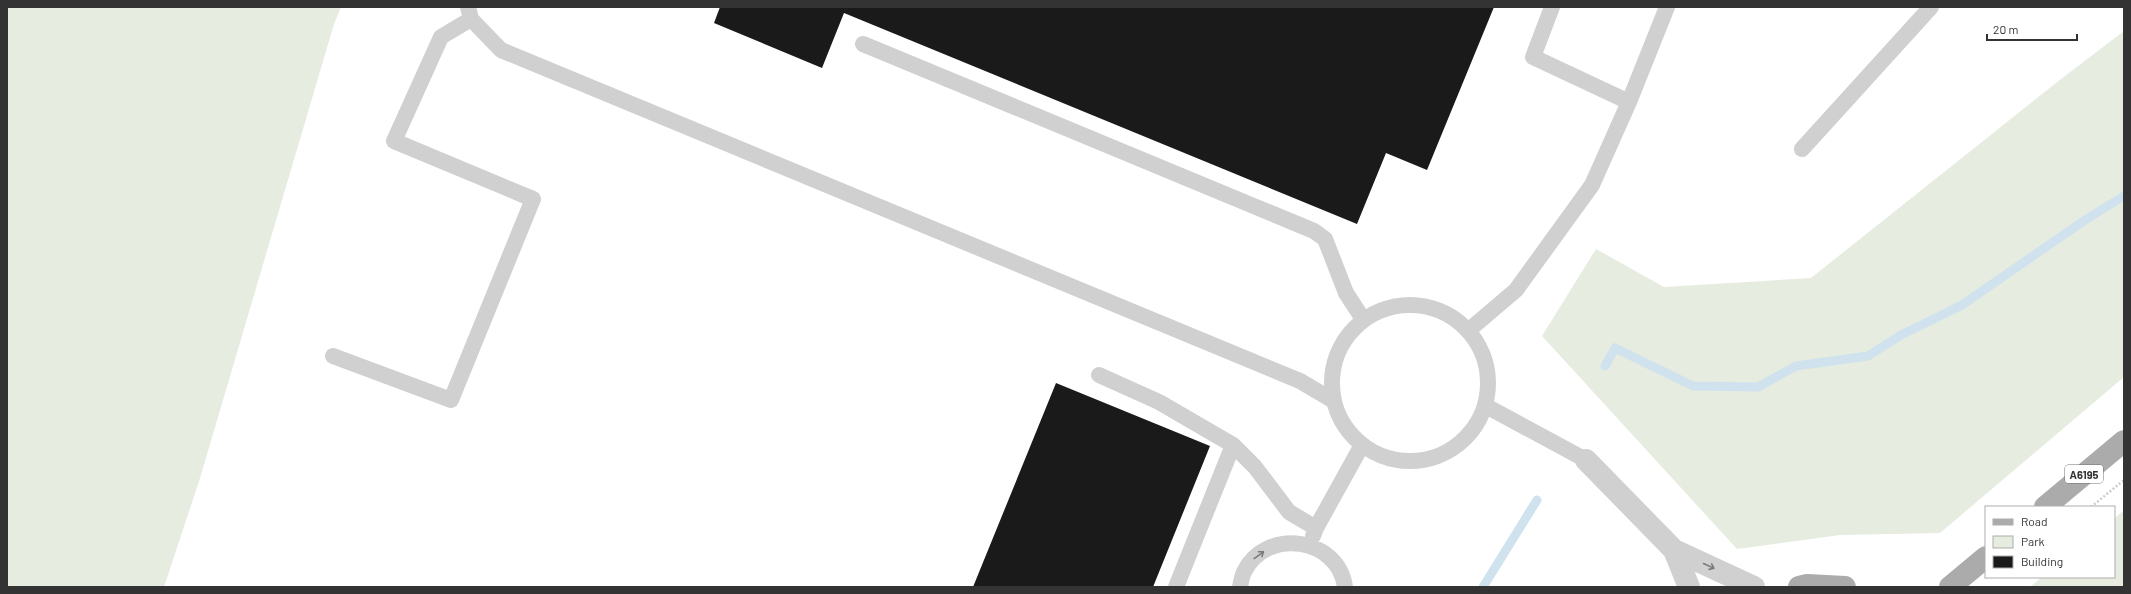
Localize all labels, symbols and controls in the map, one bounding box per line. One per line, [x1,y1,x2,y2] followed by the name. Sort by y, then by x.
[1987,16,2077,42] scale bar
[1993,22,2019,36] text: 20 m
[2065,465,2103,483] road number: A6195
[1985,506,2115,578] legend
[2021,514,2048,528] text: Road
[2021,534,2045,548] text: Park
[1254,551,1265,559] one-way arrow
[2021,554,2063,568] text: Building
[1703,563,1715,570] one-way arrow

